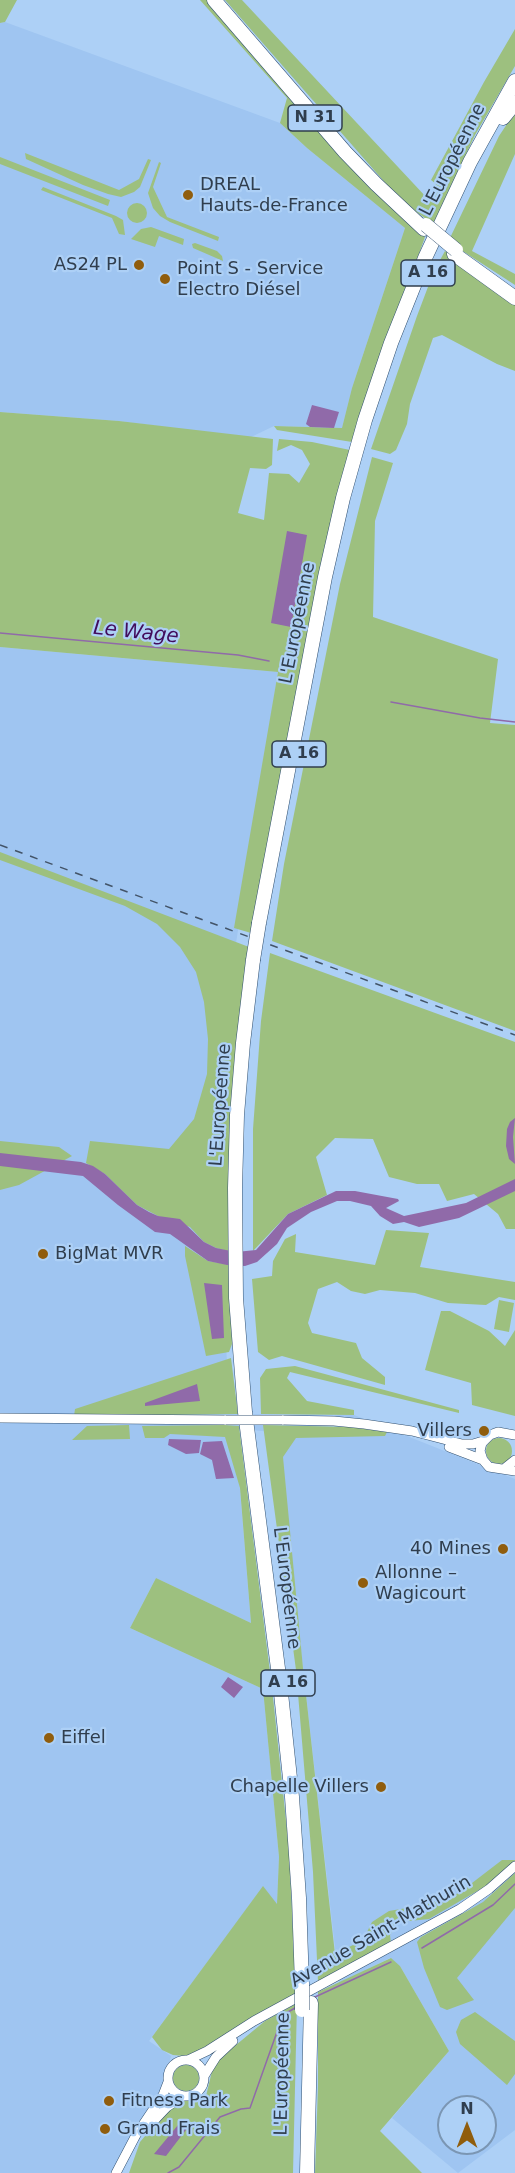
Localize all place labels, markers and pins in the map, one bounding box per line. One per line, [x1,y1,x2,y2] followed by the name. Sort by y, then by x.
[200,174,348,216] place label: DREAL Hauts-de-France
[181,188,195,202] marker: DREAL Hauts-de-France
[54,254,127,276] place label: AS24 PL
[132,258,146,272] marker: AS24 PL
[177,258,323,300] place label: Point S - Service Electro Diésel
[158,272,172,286] marker: Point S - Service Electro Diésel
[55,1243,163,1265] place label: BigMat MVR
[36,1247,50,1261] marker: BigMat MVR
[417,1420,472,1442] place label: Villers
[477,1424,491,1438] marker: Villers
[410,1538,491,1560] place label: 40 Mines
[496,1542,510,1556] marker: 40 Mines
[375,1562,466,1604] place label: Allonne – Wagicourt
[356,1576,370,1590] marker: Allonne – Wagicourt
[61,1727,106,1749] place label: Eiffel
[42,1731,56,1745] marker: Eiffel
[230,1776,369,1798] place label: Chapelle Villers
[374,1780,388,1794] marker: Chapelle Villers
[121,2090,228,2112] place label: Fitness Park
[102,2094,116,2108] marker: Fitness Park
[117,2118,220,2140] place label: Grand Frais
[98,2122,112,2136] marker: Grand Frais

